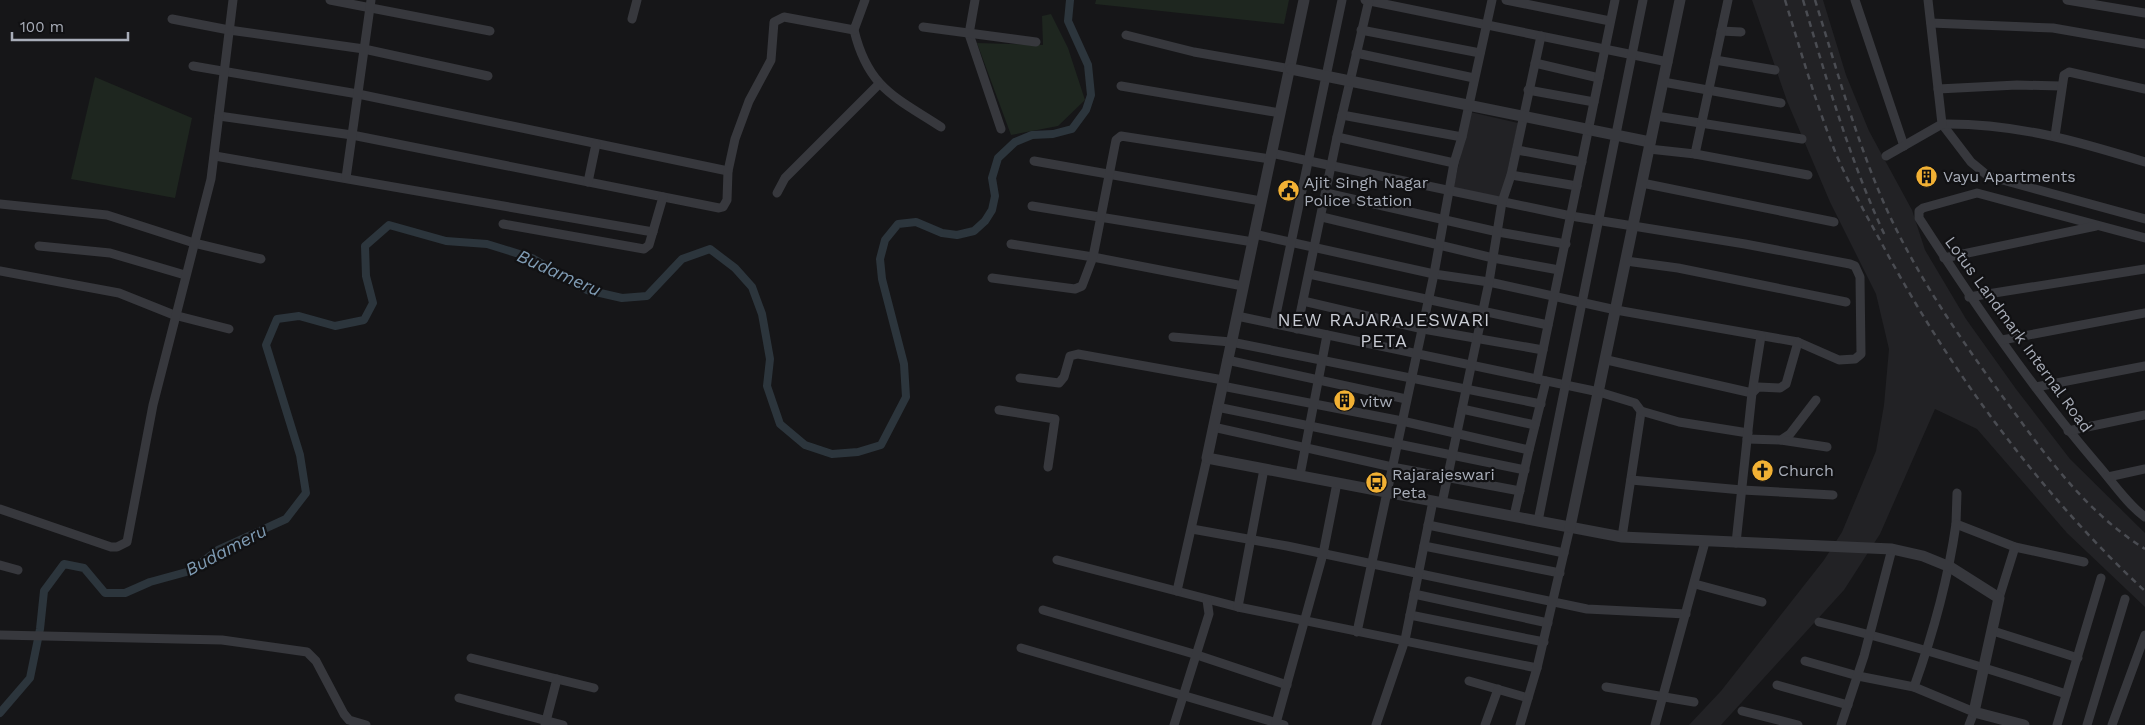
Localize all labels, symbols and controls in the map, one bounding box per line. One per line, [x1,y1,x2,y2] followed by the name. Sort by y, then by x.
[12,10,129,42] scale bar
[20,18,64,36] text: 100 m
[1915,164,1939,188] building icon: Vayu Apartments
[1943,167,2076,186] place label: Vayu Apartments
[1304,173,1429,210] place label: Ajit Singh Nagar Police Station
[1276,179,1300,203] public building icon: Ajit Singh Nagar Police Station
[1941,233,2096,436] street label: Lotus Landmark Internal Road
[514,245,604,300] water label: Budameru
[1278,309,1490,351] district label: NEW RAJARAJESWARI PETA
[1332,389,1356,413] building icon: vitw
[1360,392,1393,411] place label: vitw
[1750,458,1774,482] church icon: Church
[1778,461,1834,480] place label: Church
[1392,465,1495,502] place label: Rajarajeswari Peta
[1364,471,1388,495] bus stop icon: Rajarajeswari Peta
[181,519,270,580] water label: Budameru

